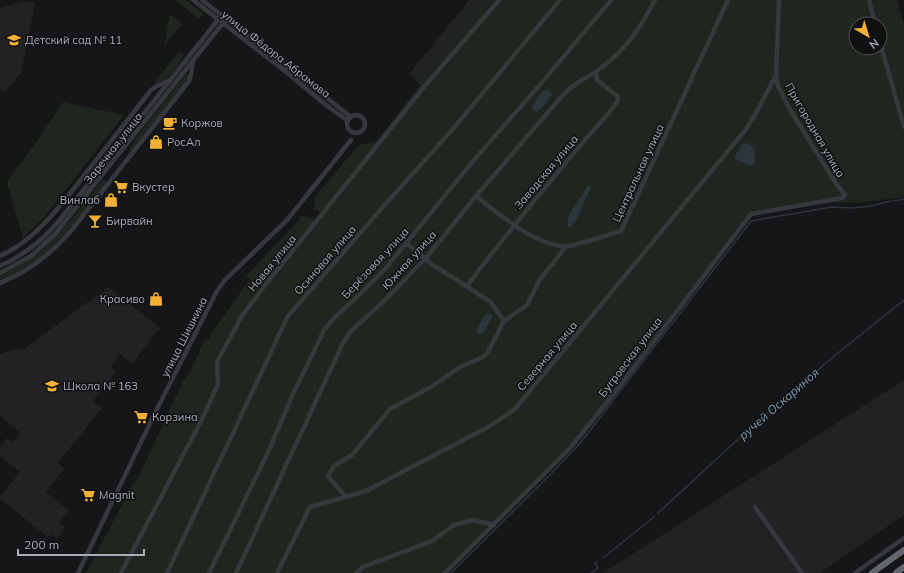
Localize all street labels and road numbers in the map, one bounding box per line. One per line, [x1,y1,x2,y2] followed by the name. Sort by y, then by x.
[219,7,333,101] street label: улица Фёдора Абрамова
[782,80,848,180] street label: Пригородная улица
[81,109,145,187] street label: Заречная улица
[609,122,667,224] street label: Центральная улица
[511,132,581,212] street label: Заводская улица
[291,222,359,298] street label: Осиновая улица
[338,225,412,301] street label: Берёзовая улица
[379,228,439,292] street label: Южная улица
[245,232,299,294] street label: Новая улица
[158,295,210,379] street label: улица Шишкина
[595,314,665,400] street label: Бугровская улица
[514,318,580,394] street label: Северная улица

